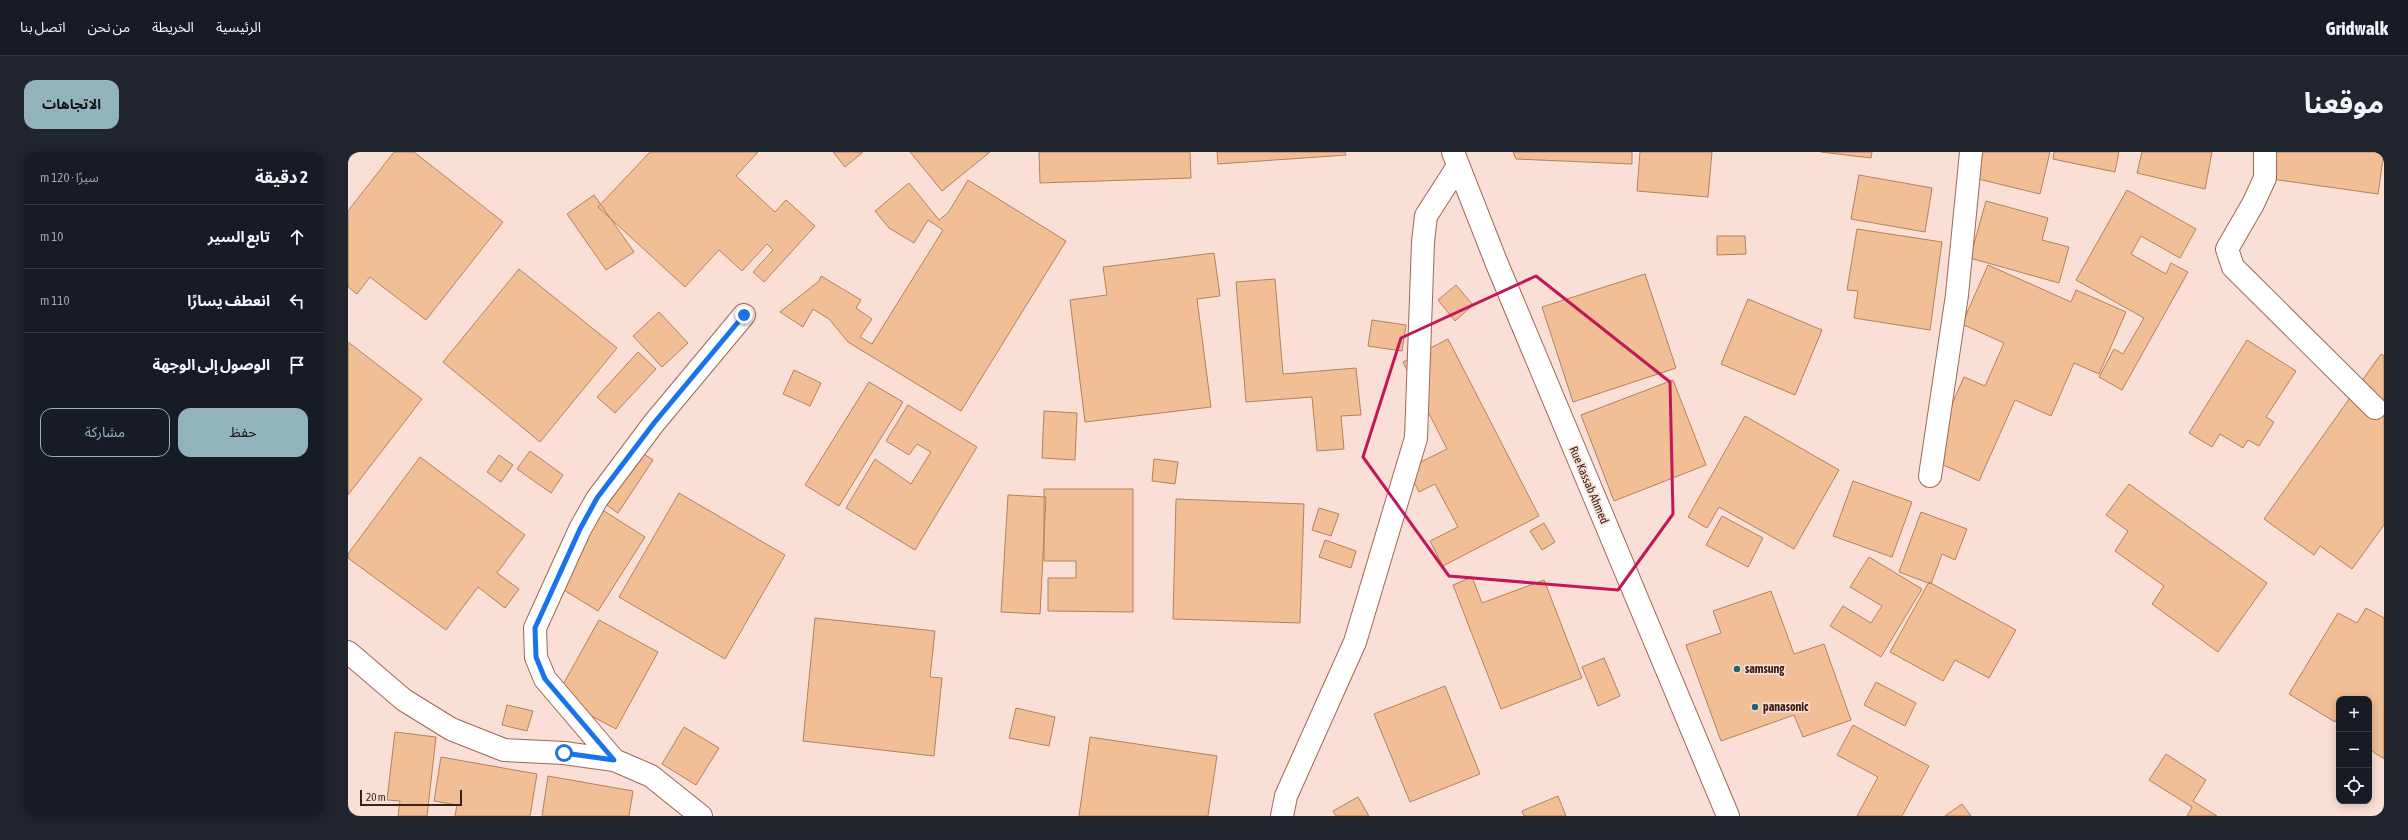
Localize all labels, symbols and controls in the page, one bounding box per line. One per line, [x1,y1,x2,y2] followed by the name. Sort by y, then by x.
[2326,17,2388,39] text: Gridwalk
[20,19,66,35] text: اتصل بنا
[88,19,130,35] text: من نحن
[152,19,194,35] text: الخريطة
[216,19,261,35] text: الرئيسية
[24,80,119,129] button: الاتجاهات
[2304,87,2384,119] text: موقعنا
[255,167,308,187] text: 2 دقيقة
[40,170,99,185] text: سيرًا · 120 m
[286,226,308,248] icon: ahead
[208,228,270,245] text: تابع السير
[40,229,63,244] text: 10 m
[286,290,308,312] icon: left
[187,292,270,309] text: انعطف يسارًا
[40,293,70,308] text: 110 m
[735,306,753,324] route end
[286,354,308,376] icon: arrive
[153,356,270,373] text: الوصول إلى الوجهة
[40,408,170,457] button: مشاركة
[178,408,308,457] button: حفظ
[1566,444,1612,526] street label: Rue Kassab Ahmed
[1745,662,1785,676] place label: samsung
[1732,664,1742,674] marker: samsung
[2336,696,2372,804] map controls
[2336,696,2372,732] button: +
[1763,700,1809,714] place label: panasonic
[1750,702,1760,712] marker: panasonic
[2336,732,2372,768] button: −
[555,744,573,762] route start
[2336,768,2372,804] button: locate
[360,788,462,807] scale bar
[366,791,386,803] text: 20 m

